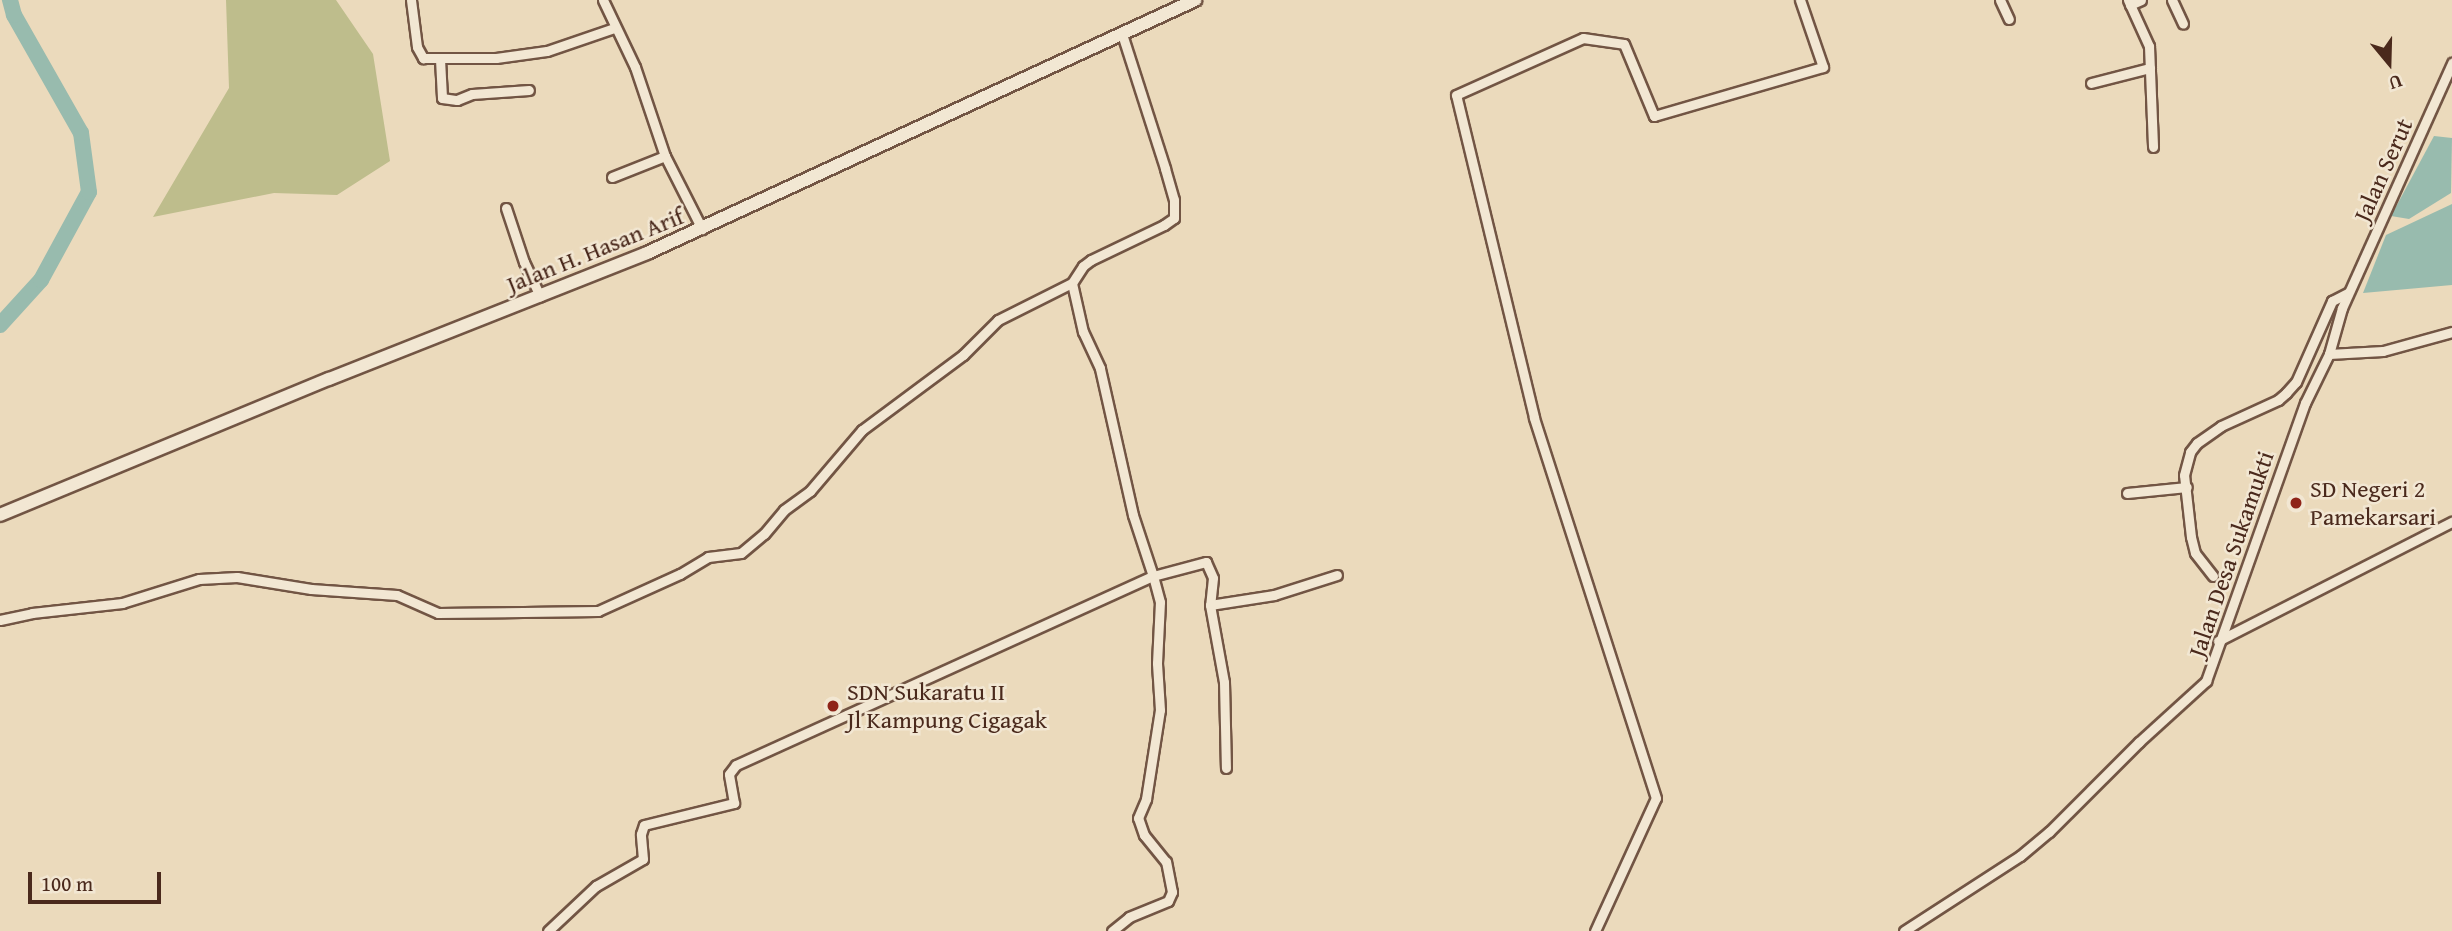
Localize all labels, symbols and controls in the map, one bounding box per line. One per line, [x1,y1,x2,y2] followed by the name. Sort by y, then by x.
[2354,28,2424,98] north arrow
[2385,68,2406,98] text: U
[2347,114,2419,226] street label: Jalan Serut
[502,201,688,299] street label: Jalan H. Hasan Arif
[2182,447,2280,661] street label: Jalan Desa Sukamukti
[2310,475,2436,531] place label: SD Negeri 2 Pamekarsari
[2288,495,2304,511] marker: SD Negeri 2 Pamekarsari
[847,678,1047,734] place label: SDN Sukaratu II Jl Kampung Cigagak
[825,698,841,714] marker: SDN Sukaratu II Jl Kampung Cigagak
[32,858,164,902] scale bar
[41,868,93,899] text: 100 m

